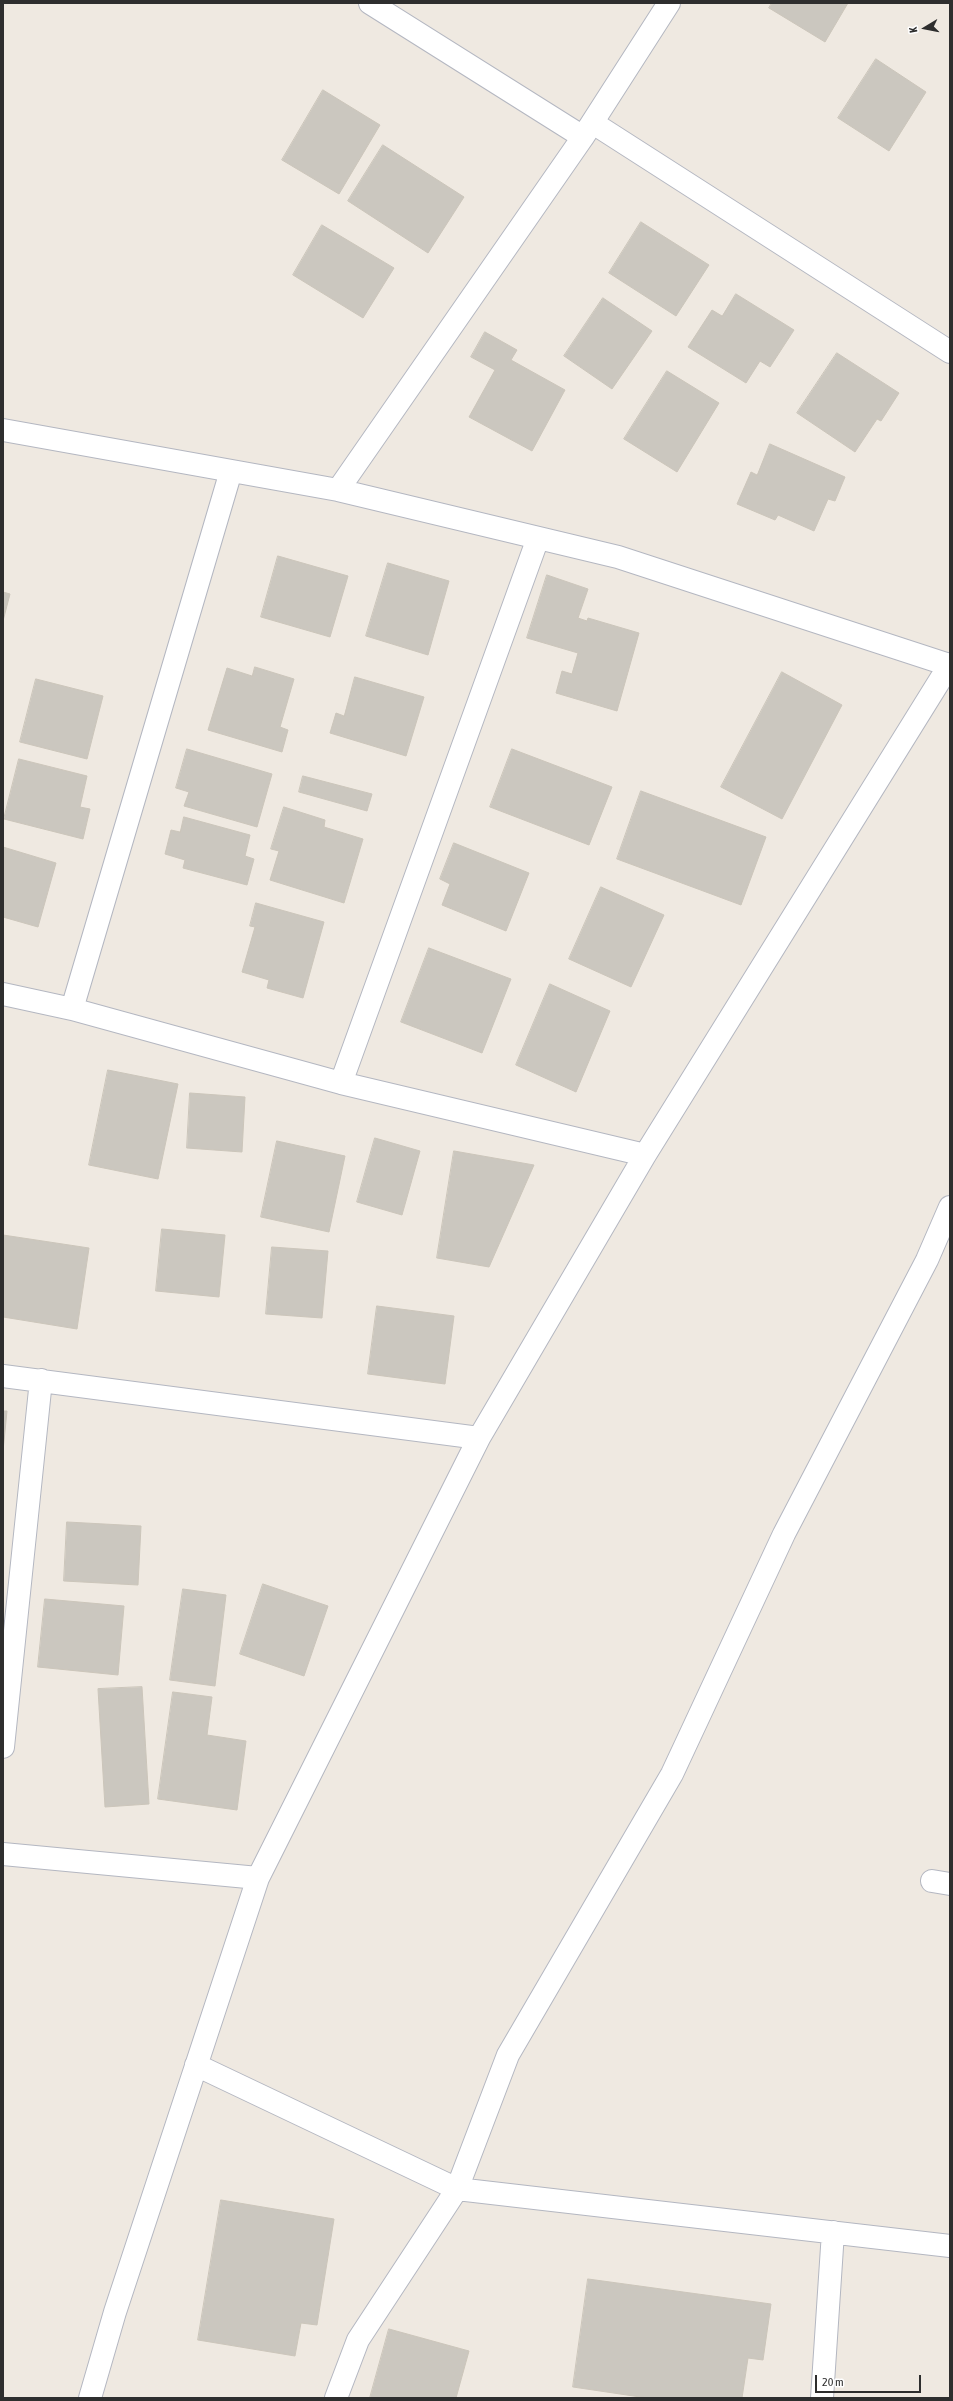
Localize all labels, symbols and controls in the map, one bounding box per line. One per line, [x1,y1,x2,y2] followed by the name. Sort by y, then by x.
[905,8,945,48] north arrow
[907,26,920,34] text: K
[817,2367,923,2393] scale bar
[822,2375,844,2389] text: 20 m

